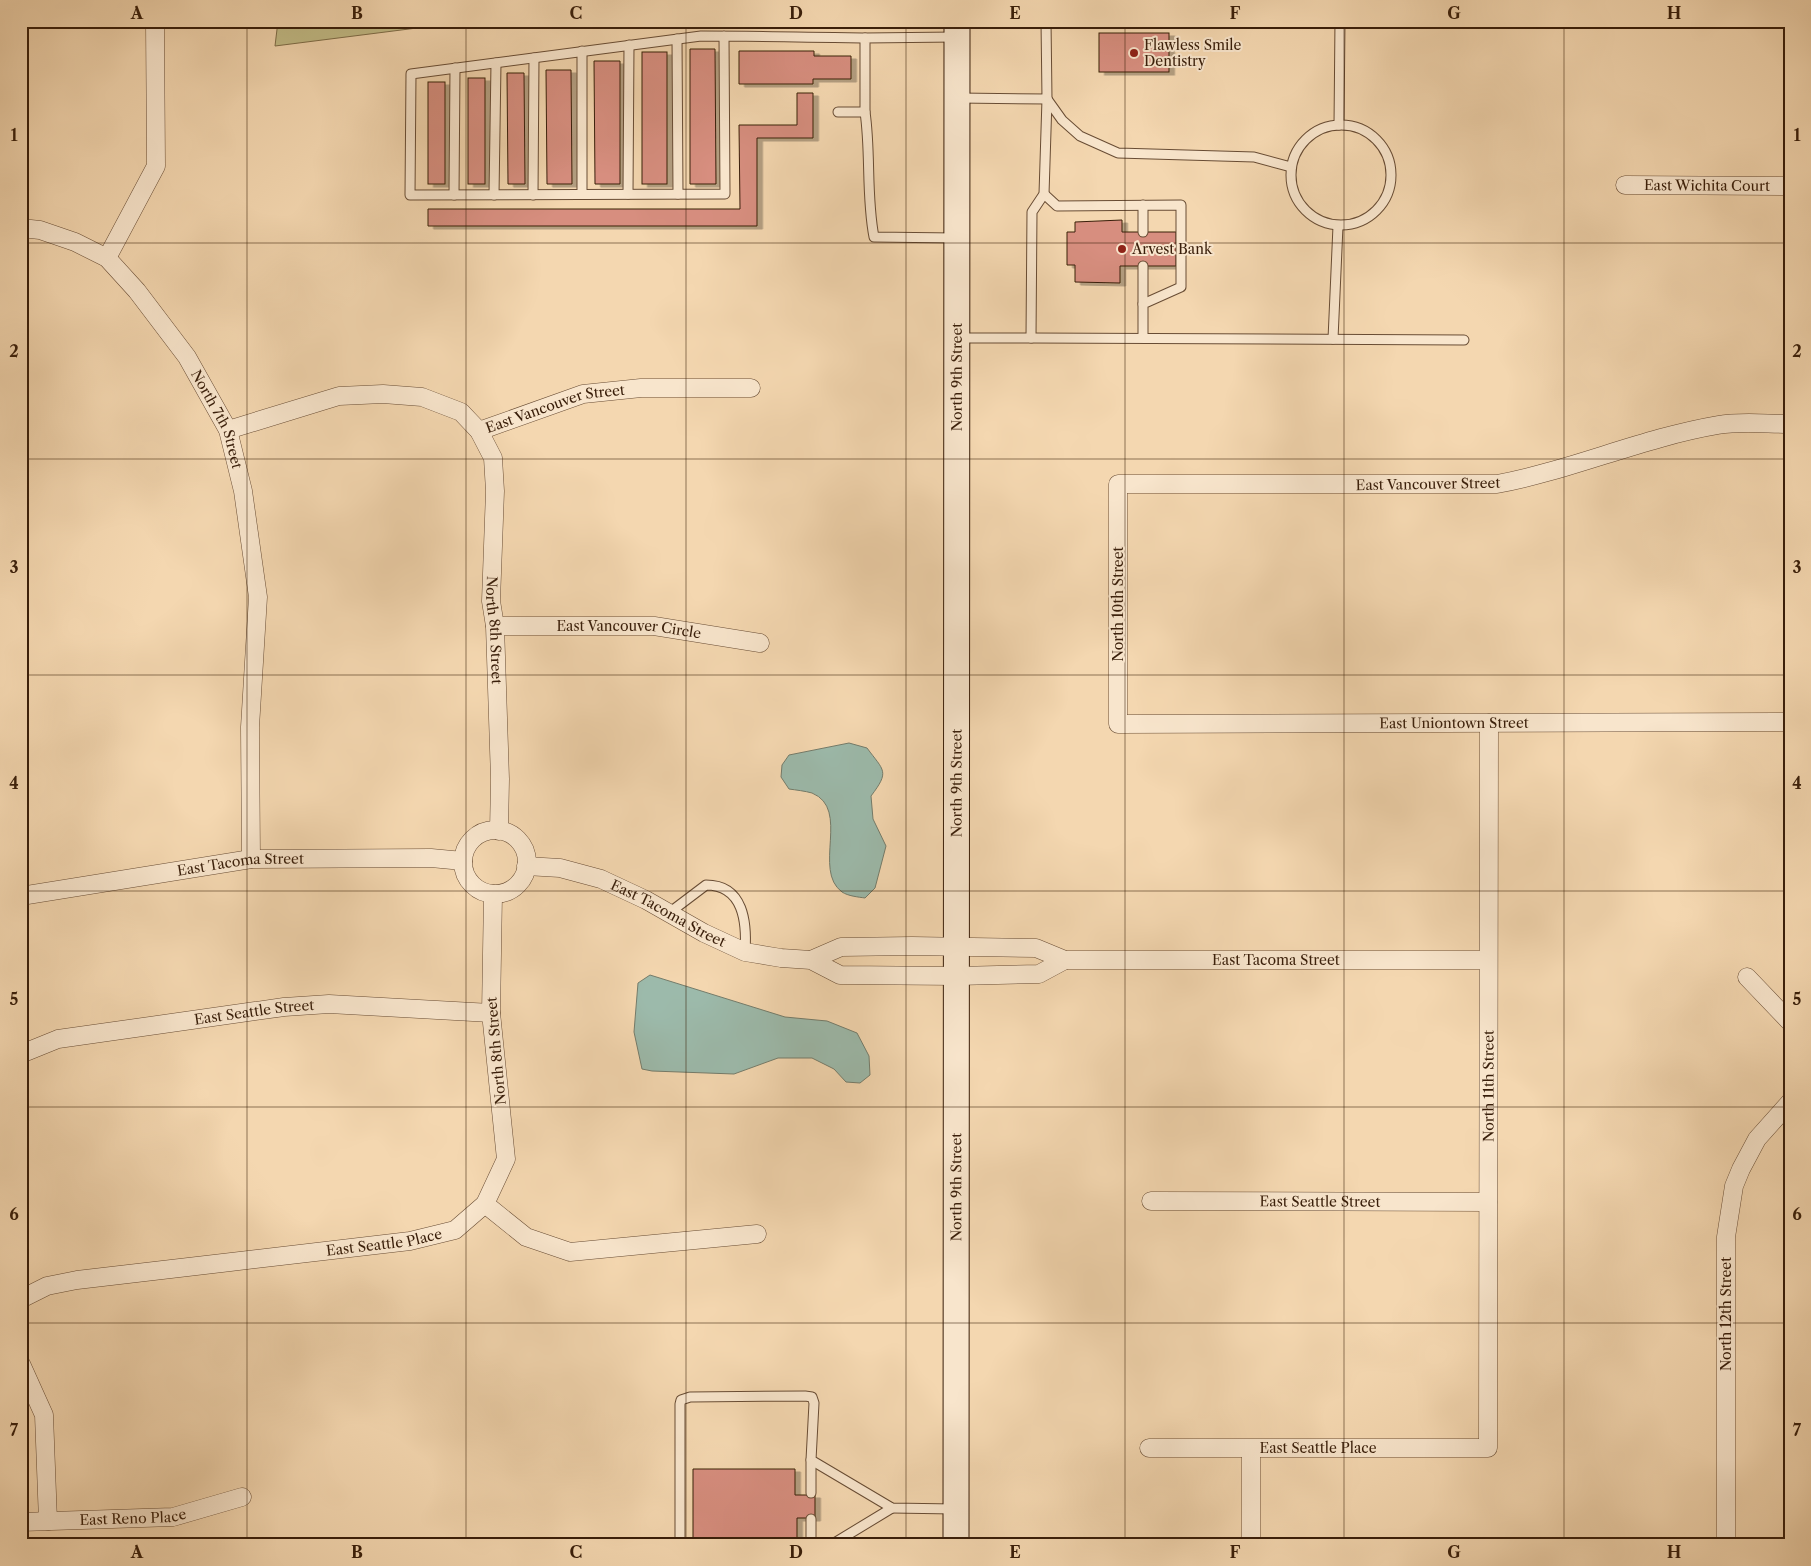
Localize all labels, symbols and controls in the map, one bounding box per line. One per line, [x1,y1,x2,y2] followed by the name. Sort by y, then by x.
[130,3,144,23] text: A
[351,3,363,23] text: B
[570,3,582,23] text: C
[789,3,803,23] text: D
[1009,3,1021,23] text: E
[1230,3,1241,23] text: F
[1447,3,1461,23] text: G
[1667,3,1681,23] text: H
[1144,36,1242,70] place label: Flawless Smile Dentistry
[1128,47,1140,59] marker: Flawless Smile Dentistry
[10,125,18,145] text: 1
[1793,125,1801,145] text: 1
[1644,176,1770,195] street label: East Wichita Court
[1131,240,1213,258] place label: Arvest Bank
[1116,243,1128,255] marker: Arvest Bank
[948,323,966,431] street label: North 9th Street
[9,341,19,361] text: 2
[1792,341,1802,361] text: 2
[187,367,246,471] street label: North 7th Street
[483,381,626,437] street label: East Vancouver Street
[1356,474,1501,494] street label: East Vancouver Street
[1109,546,1127,662] street label: North 10th Street
[9,557,19,577] text: 3
[1792,557,1802,577] text: 3
[482,576,506,685] street label: North 8th Street
[556,617,703,642] street label: East Vancouver Circle
[1379,714,1529,732] street label: East Uniontown Street
[947,729,966,837] street label: North 9th Street
[9,773,19,793] text: 4
[1792,773,1802,793] text: 4
[176,850,304,880] street label: East Tacoma Street
[608,876,729,951] street label: East Tacoma Street
[1212,951,1340,969] street label: East Tacoma Street
[10,989,19,1009] text: 5
[1793,989,1802,1009] text: 5
[193,996,315,1029] street label: East Seattle Street
[482,996,510,1106] street label: North 8th Street
[1479,1030,1498,1142] street label: North 11th Street
[947,1133,965,1241] street label: North 9th Street
[1260,1192,1380,1211] street label: East Seattle Street
[9,1204,19,1224] text: 6
[1792,1204,1802,1224] text: 6
[325,1224,444,1260] street label: East Seattle Place
[1717,1257,1735,1371] street label: North 12th Street
[10,1420,19,1440] text: 7
[1793,1420,1802,1440] text: 7
[1259,1439,1377,1457] street label: East Seattle Place
[79,1505,188,1529] street label: East Reno Place
[130,1542,144,1562] text: A
[351,1542,363,1562] text: B
[570,1542,582,1562] text: C
[789,1542,803,1562] text: D
[1009,1542,1021,1562] text: E
[1230,1542,1241,1562] text: F
[1447,1542,1461,1562] text: G
[1667,1542,1681,1562] text: H

